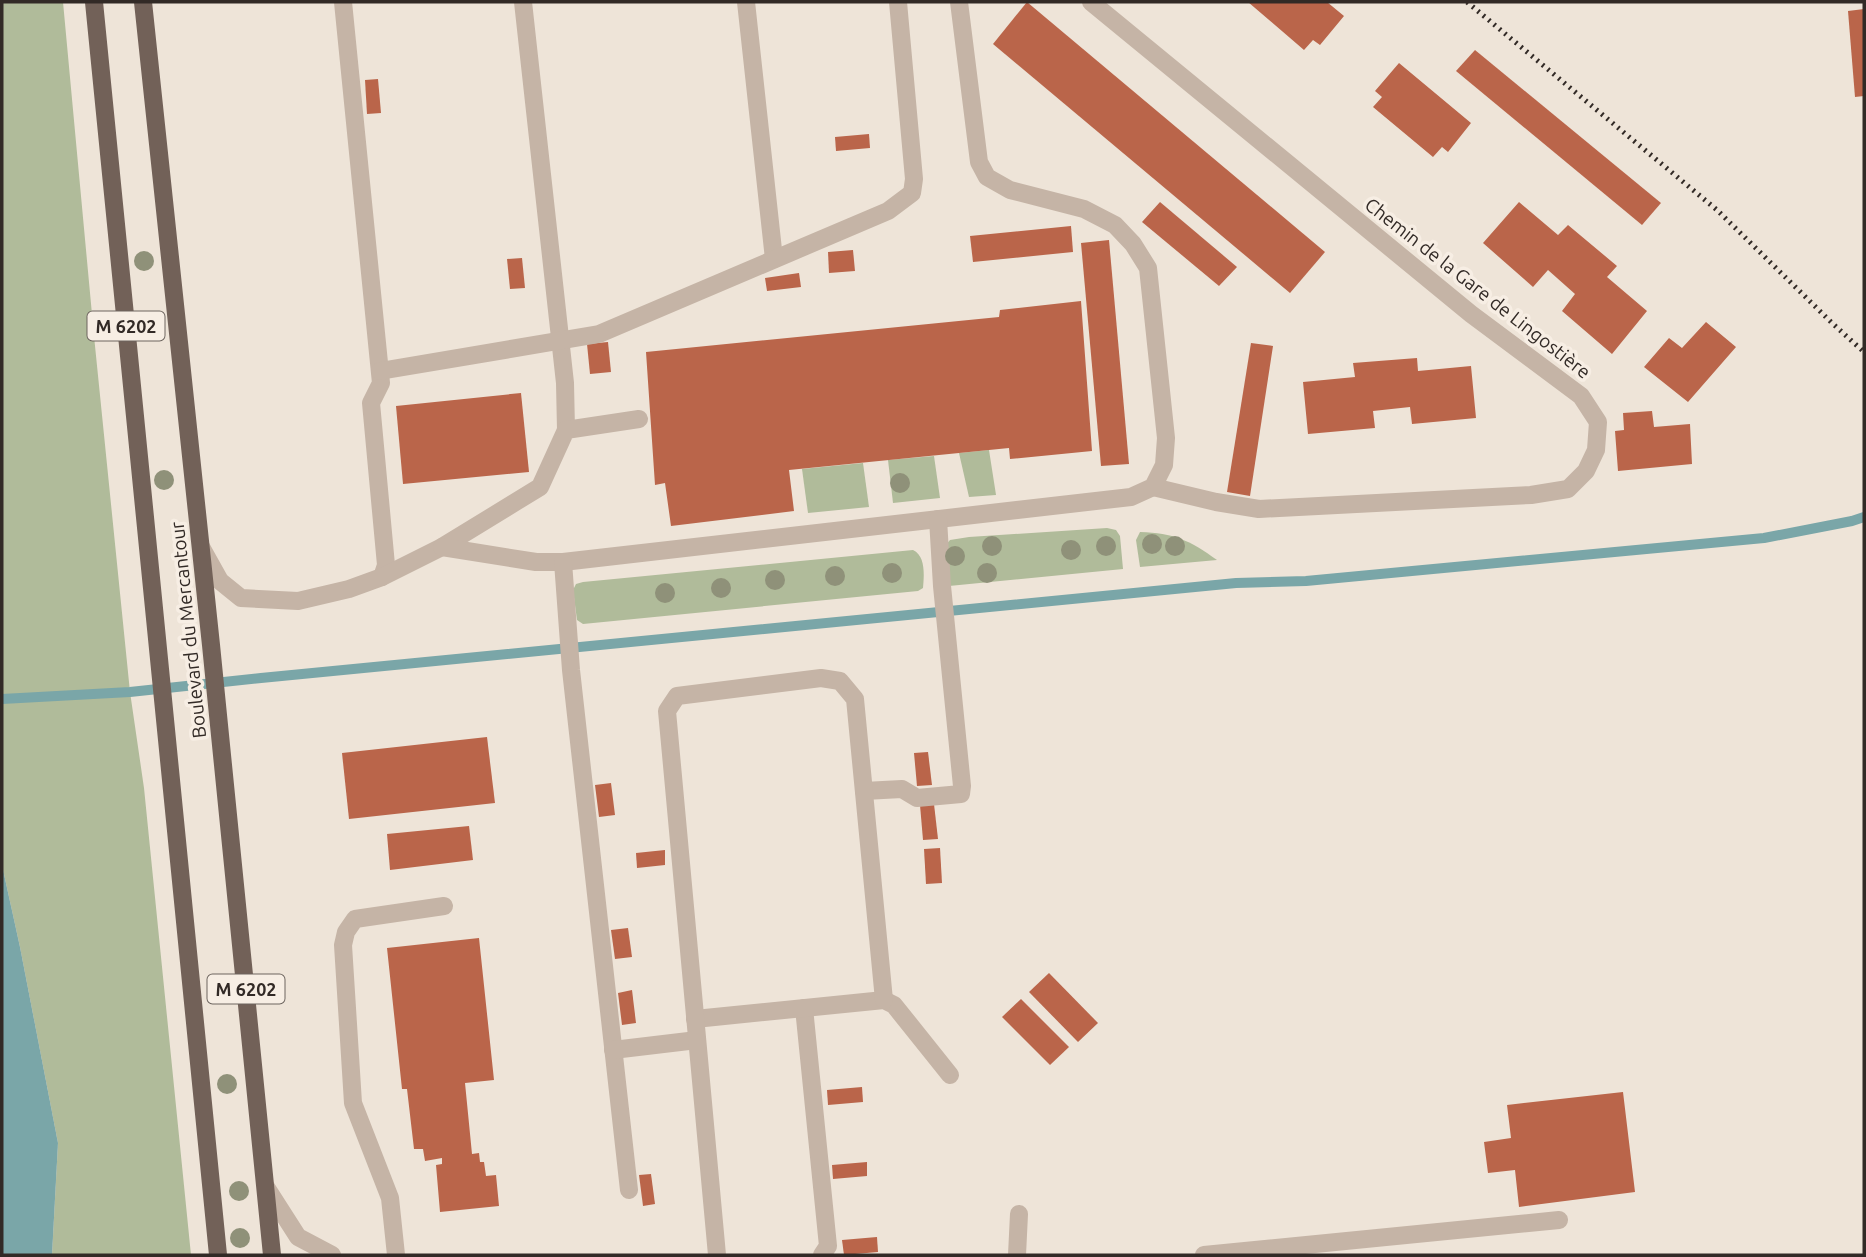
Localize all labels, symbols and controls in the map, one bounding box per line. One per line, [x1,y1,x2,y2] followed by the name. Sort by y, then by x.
[1361,193,1595,383] street label: Chemin de la Gare de Lingostière
[88,312,164,340] road number: M 6202
[166,521,210,739] street label: Boulevard du Mercantour
[208,974,284,1004] road number: M 6202

